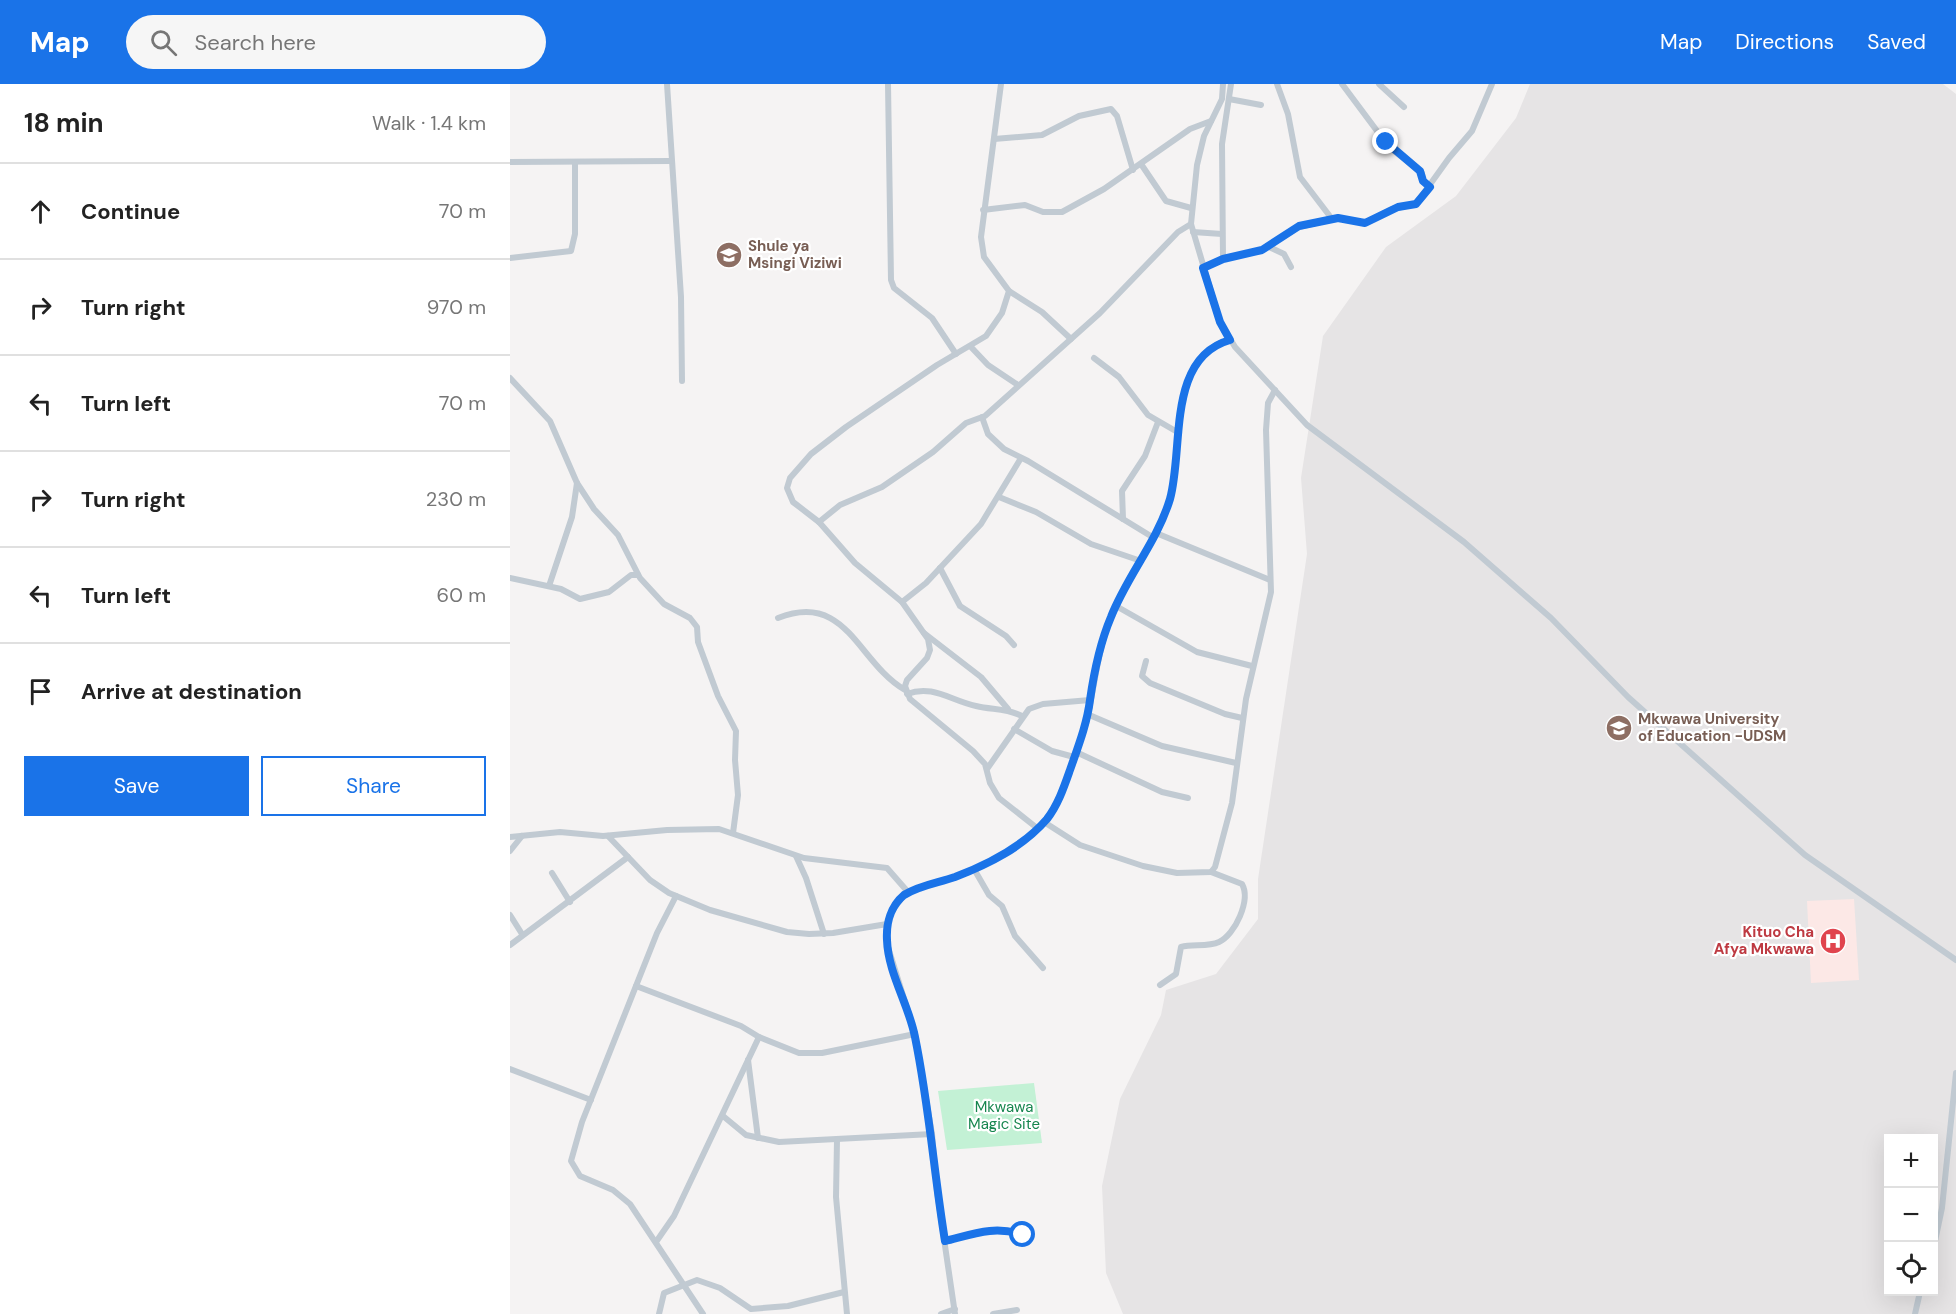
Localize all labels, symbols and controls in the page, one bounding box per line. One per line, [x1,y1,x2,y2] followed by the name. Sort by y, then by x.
[126,15,546,69] search box
[30,24,90,61] text: Map
[147,26,180,59] icon: search
[195,28,316,57] text: Search here
[1660,28,1702,56] text: Map
[1735,28,1834,56] text: Directions
[1867,28,1926,56] text: Saved
[24,106,104,140] text: 18 min
[372,110,486,136] text: Walk · 1.4 km
[1372,128,1398,154] route end
[24,195,57,228] icon: ahead
[81,197,180,226] text: Continue
[439,198,486,224] text: 70 m
[748,236,842,273] place label: Shule ya Msingi Viziwi
[714,240,744,270] school or university icon: Shule ya Msingi Viziwi
[24,291,57,324] icon: right
[81,293,186,322] text: Turn right
[427,294,486,320] text: 970 m
[24,387,57,420] icon: left
[81,389,171,418] text: Turn left
[439,390,486,416] text: 70 m
[24,483,57,516] icon: right
[81,485,186,514] text: Turn right
[426,486,486,512] text: 230 m
[24,579,57,612] icon: left
[81,581,171,610] text: Turn left
[437,582,486,608] text: 60 m
[24,675,57,708] icon: arrive
[81,677,302,706] text: Arrive at destination
[1638,709,1786,746] place label: Mkwawa University of Education -UDSM
[1604,713,1634,743] school or university icon: Mkwawa University of Education -UDSM
[24,756,249,816] button: Save
[261,756,486,816] button: Share
[1714,922,1814,959] place label: Kituo Cha Afya Mkwawa
[1818,926,1848,956] hospital icon: Kituo Cha Afya Mkwawa
[968,1097,1040,1134] park label: Mkwawa Magic Site
[1884,1134,1938,1296] map controls
[1884,1134,1938,1188] button: +
[1884,1188,1938,1242] button: −
[1009,1221,1035,1247] route start
[1884,1242,1938,1296] button: locate

